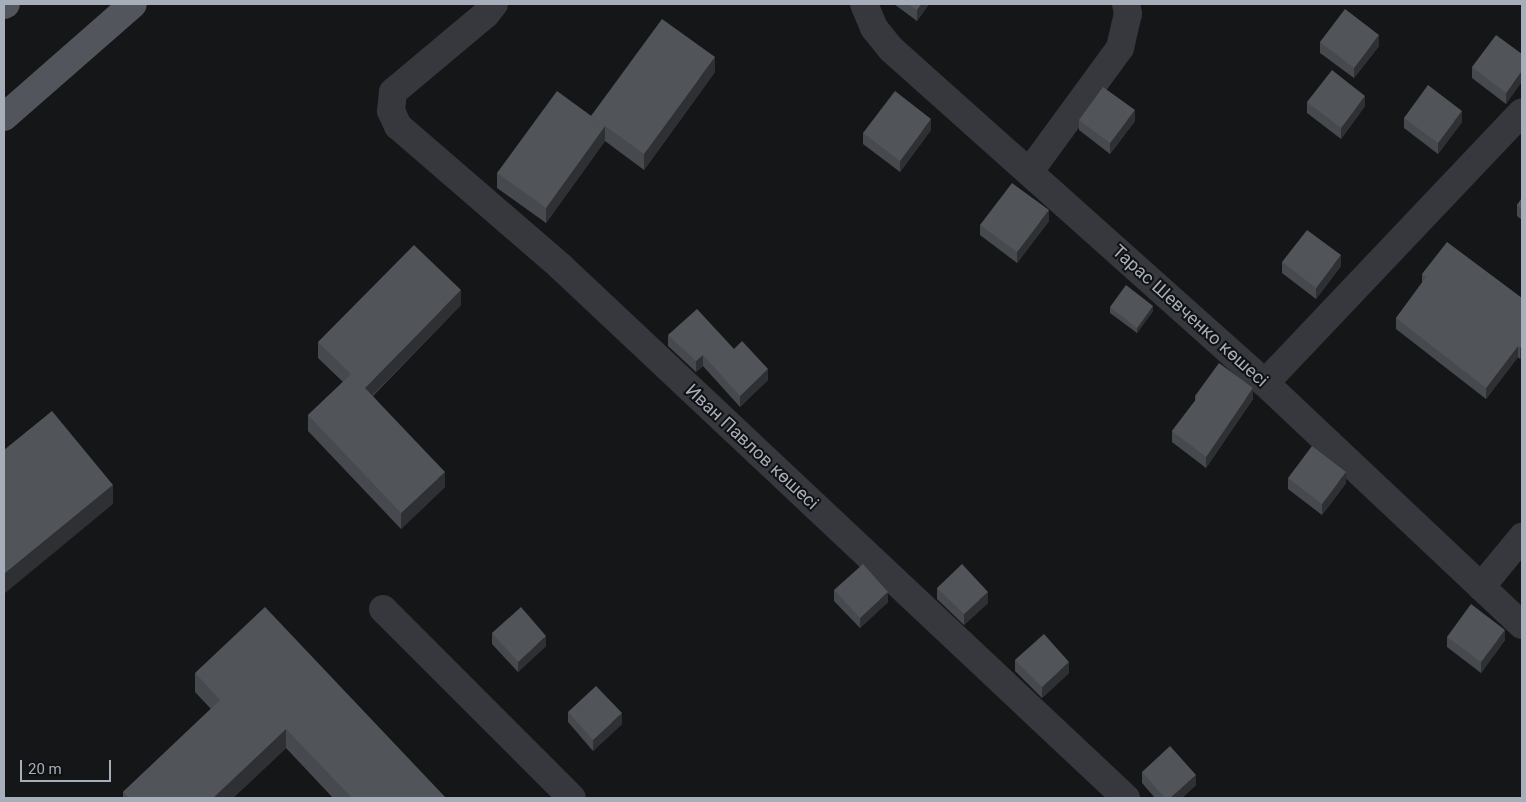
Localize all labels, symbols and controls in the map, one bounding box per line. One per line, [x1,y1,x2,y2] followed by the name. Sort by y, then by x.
[1108,240,1272,392] street label: Тарас Шевченко көшесі
[681,380,823,514] street label: Иван Павлов көшесі
[22,750,114,782] scale bar
[28,760,62,778] text: 20 m

